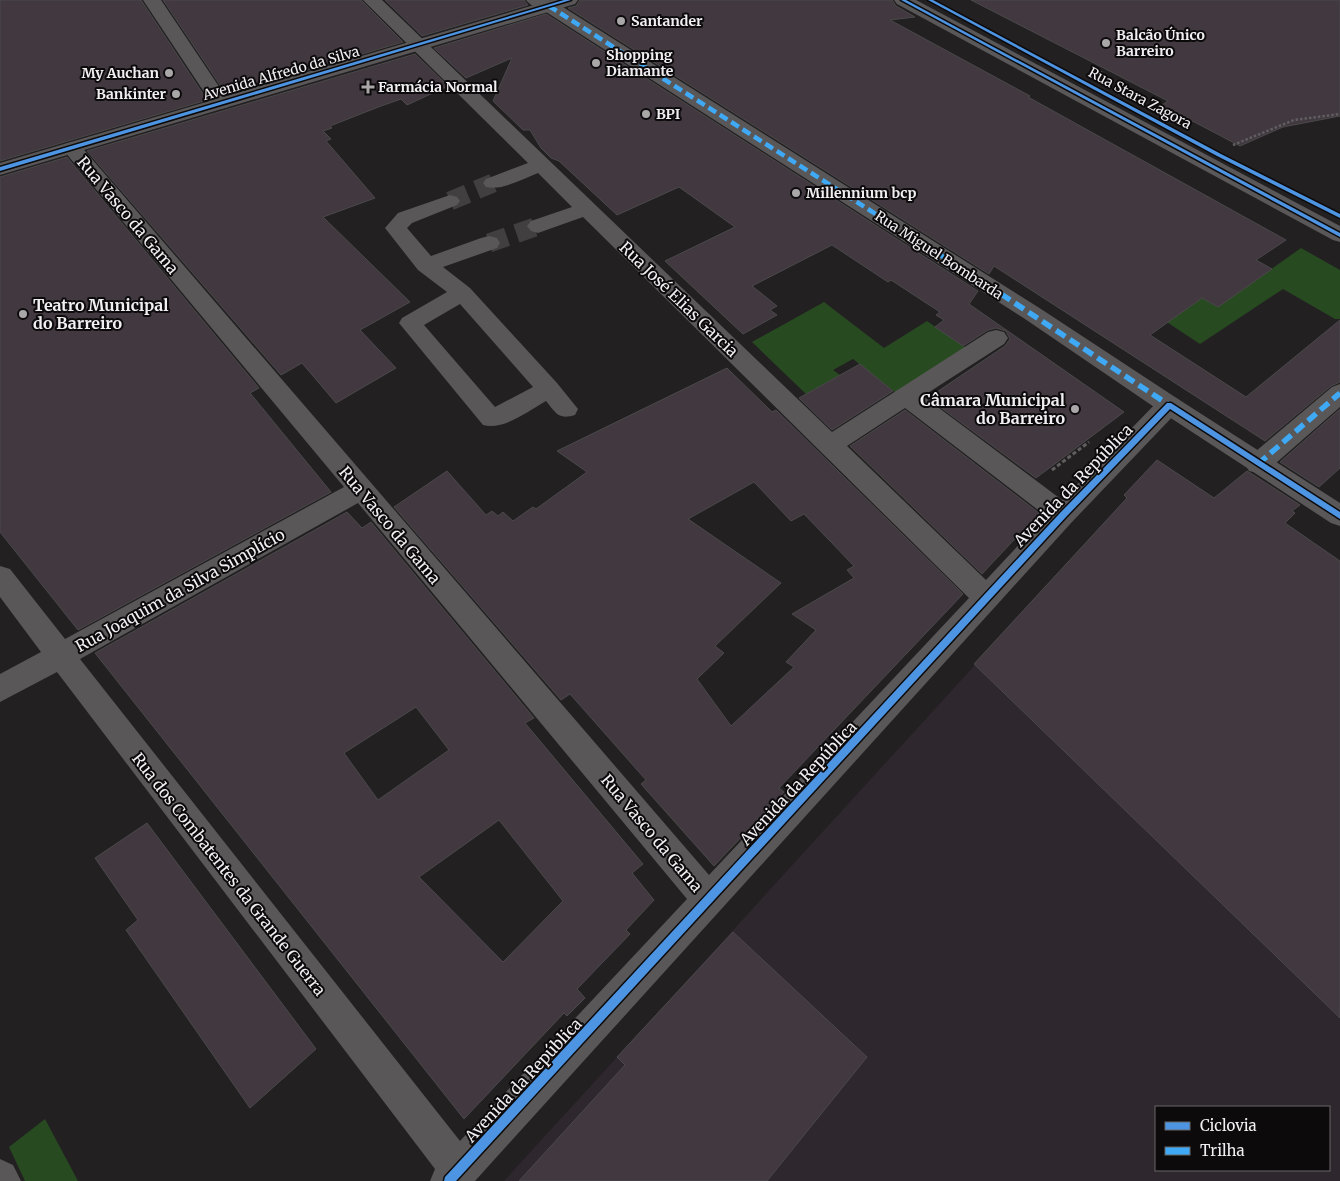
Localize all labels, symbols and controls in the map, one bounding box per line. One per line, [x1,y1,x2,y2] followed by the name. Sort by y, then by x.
[631,12,703,30] place label: Santander
[615,15,627,27] marker: Santander
[1116,26,1205,60] place label: Balcão Único Barreiro
[1100,37,1112,49] marker: Balcão Único Barreiro
[200,42,362,104] street label: Avenida Alfredo da Silva
[606,46,674,80] place label: Shopping Diamante
[590,57,602,69] marker: Shopping Diamante
[1085,63,1195,133] street label: Rua Stara Zagora
[81,64,159,82] place label: My Auchan
[163,67,175,79] marker: My Auchan
[378,78,498,96] place label: Farmácia Normal
[362,81,374,93] marker: Farmácia Normal
[96,85,166,103] place label: Bankinter
[170,88,182,100] marker: Bankinter
[656,105,681,123] place label: BPI
[640,108,652,120] marker: BPI
[73,152,183,278] street label: Rua Vasco da Gama
[806,184,916,202] place label: Millennium bcp
[790,187,802,199] marker: Millennium bcp
[872,207,1007,303] street label: Rua Miguel Bombarda
[615,237,743,361] street label: Rua José Elias Garcia
[33,295,168,333] place label: Teatro Municipal do Barreiro
[17,308,29,320] marker: Teatro Municipal do Barreiro
[920,390,1065,428] place label: Câmara Municipal do Barreiro
[1069,403,1081,415] marker: Câmara Municipal do Barreiro
[1009,419,1137,551] street label: Avenida da República
[335,462,445,588] street label: Rua Vasco da Gama
[72,524,288,656] street label: Rua Joaquim da Silva Simplício
[735,716,861,850] street label: Avenida da República
[128,749,330,1000] street label: Rua dos Combatentes da Grande Guerra
[597,770,707,896] street label: Rua Vasco da Gama
[460,1013,586,1147] street label: Avenida da República
[1155,1106,1330,1171] legend
[1200,1116,1257,1135] text: Ciclovia
[1200,1141,1245,1160] text: Trilha

